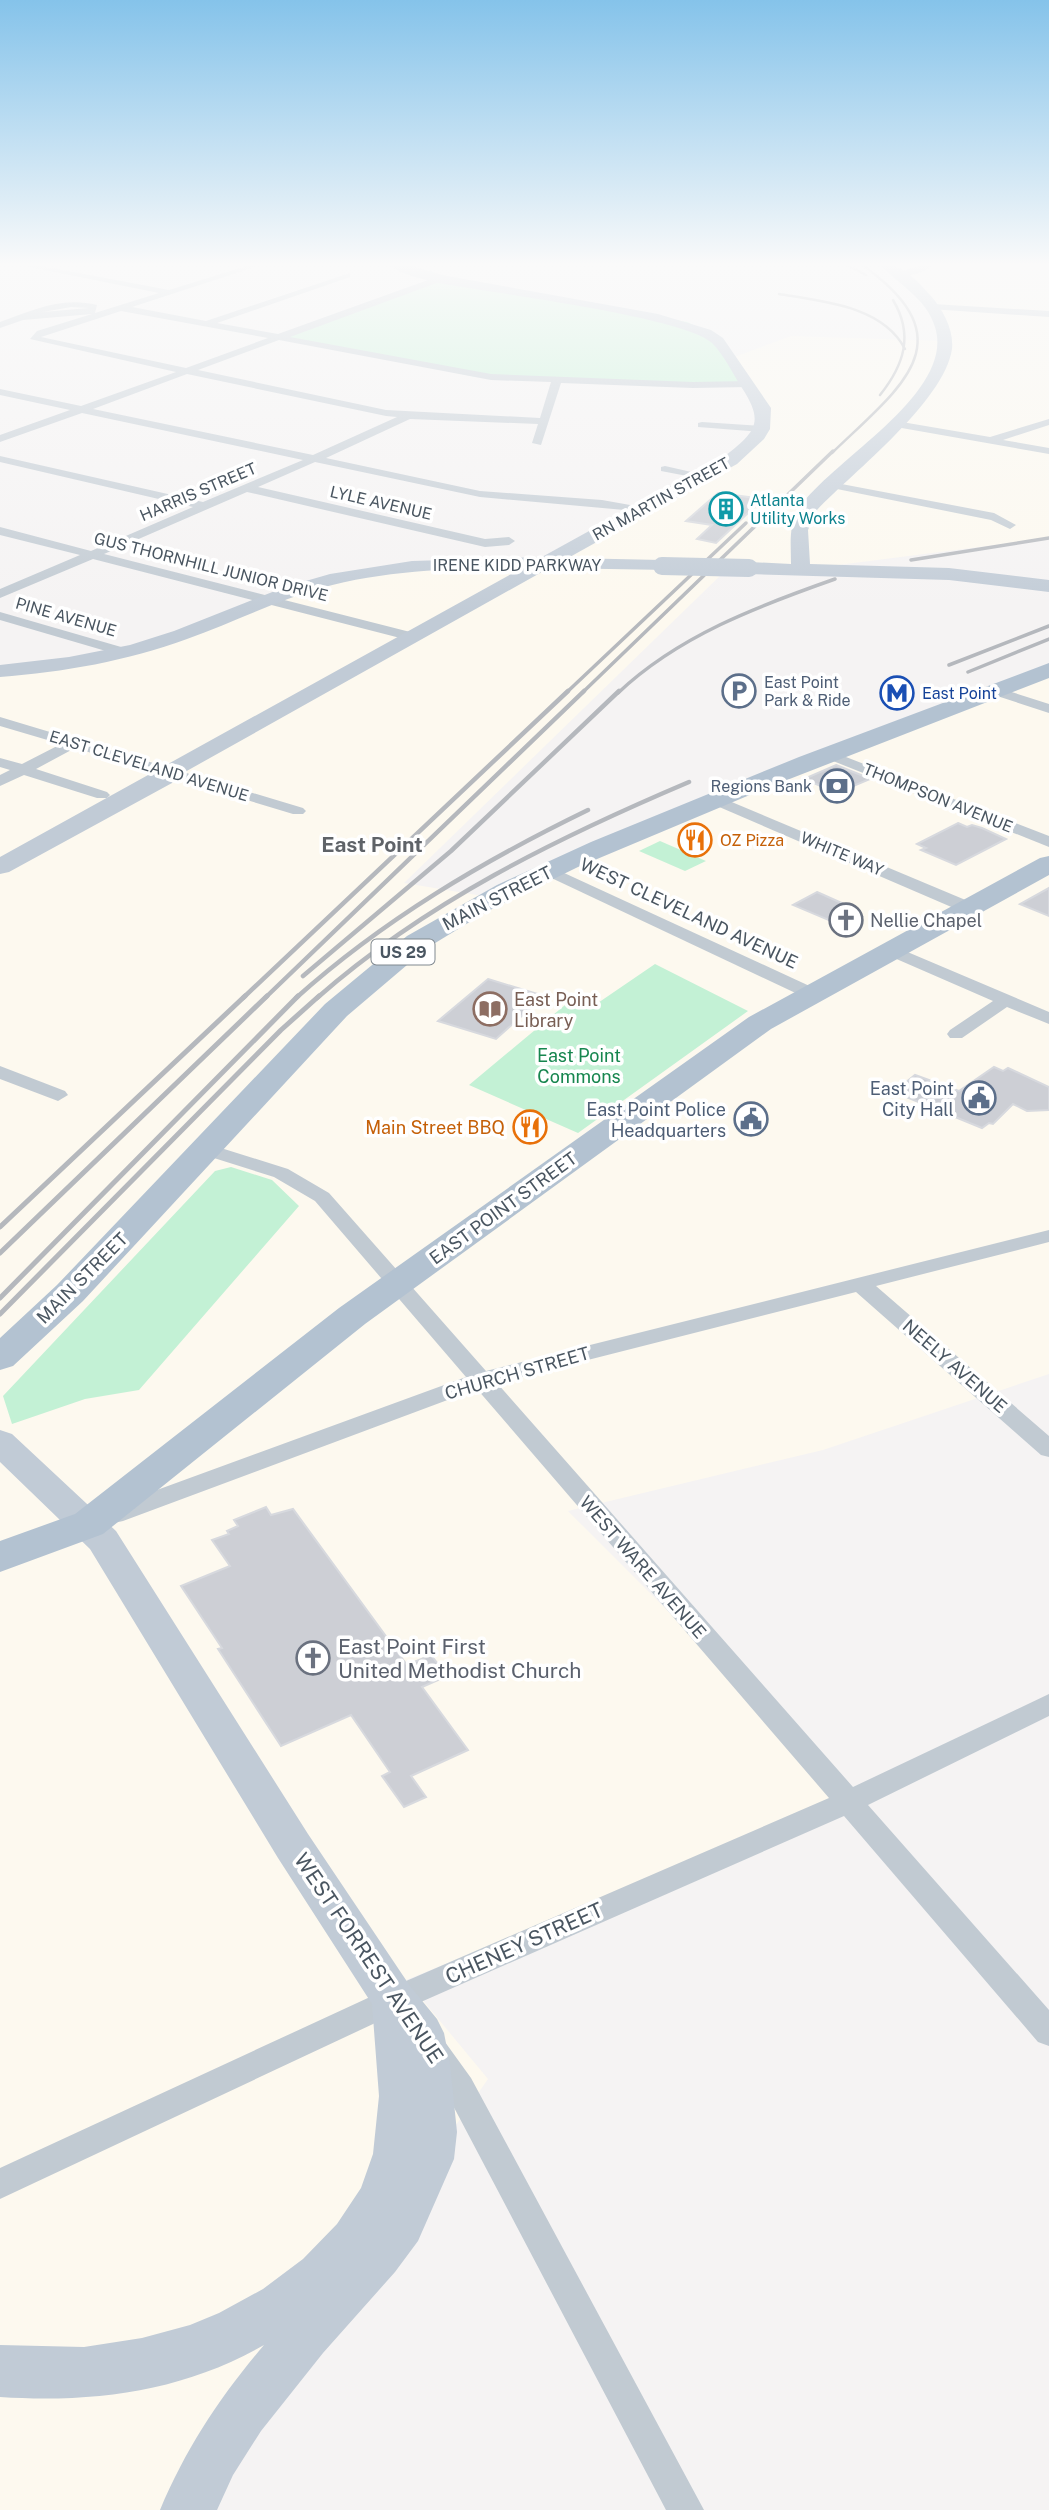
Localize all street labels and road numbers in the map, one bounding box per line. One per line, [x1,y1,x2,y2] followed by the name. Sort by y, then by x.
[589,453,733,545] street label: RN MARTIN STREET
[137,459,260,525] street label: HARRIS STREET
[328,482,434,524] street label: LYLE AVENUE
[92,529,330,605] street label: GUS THORNHILL JUNIOR DRIVE
[433,556,602,575] street label: IRENE KIDD PARKWAY
[13,594,119,640] street label: PINE AVENUE
[47,727,251,805] street label: EAST CLEVELAND AVENUE
[860,759,1016,837] street label: THOMPSON AVENUE
[798,828,887,880] street label: WHITE WAY
[577,853,801,973] street label: WEST CLEVELAND AVENUE
[439,861,555,935] street label: MAIN STREET
[372,940,434,964] road number: US 29
[425,1147,581,1268] street label: EAST POINT STREET
[32,1228,132,1328] street label: MAIN STREET
[899,1315,1011,1417] street label: NEELY AVENUE
[442,1342,592,1404] street label: CHURCH STREET
[575,1492,711,1642] street label: WEST WARE AVENUE
[289,1848,449,2068] street label: WEST FORREST AVENUE
[441,1897,607,1989] street label: CHENEY STREET

